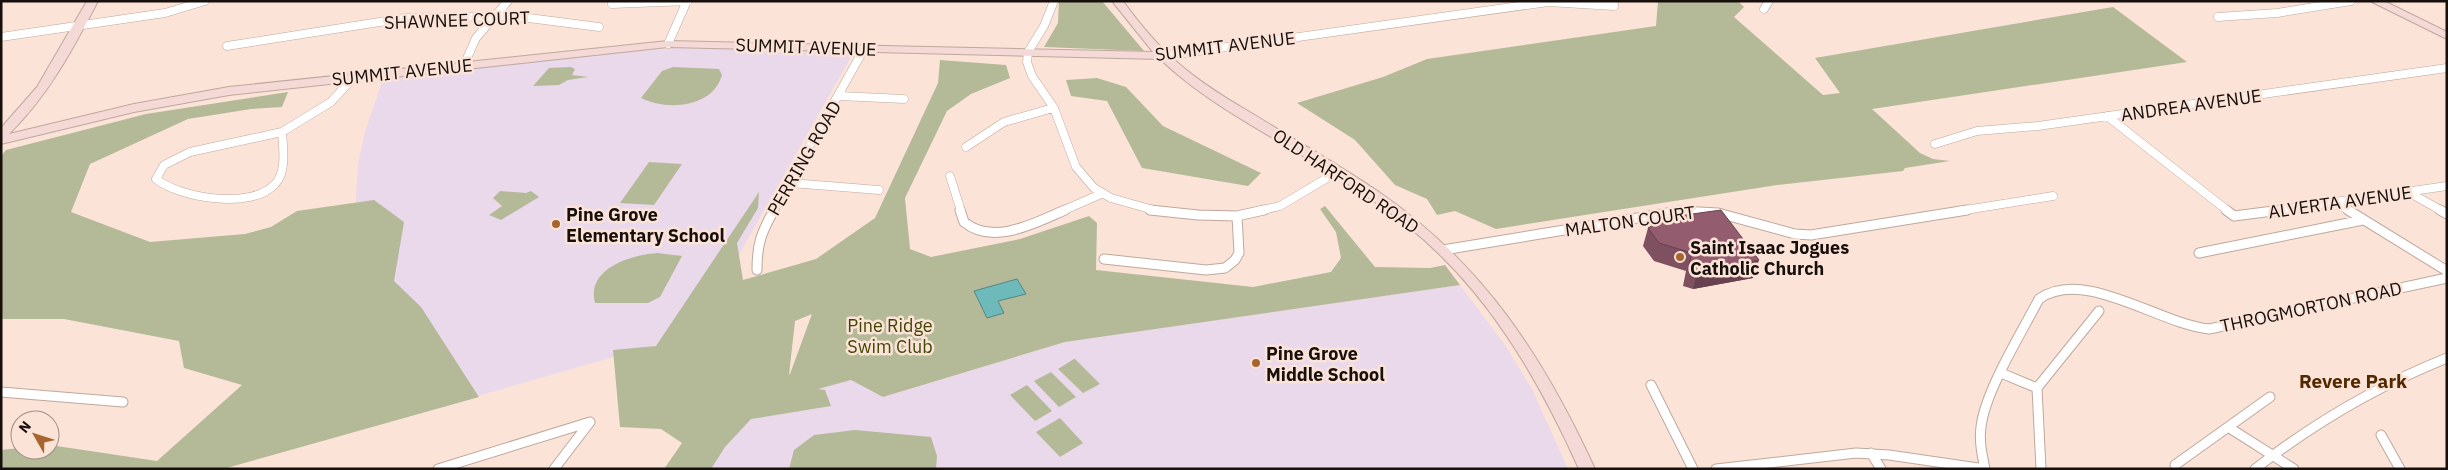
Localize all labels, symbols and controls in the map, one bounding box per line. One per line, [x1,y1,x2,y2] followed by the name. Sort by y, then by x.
[384,6,530,34] street label: SHAWNEE COURT
[1154,26,1296,66] street label: SUMMIT AVENUE
[735,33,877,61] street label: SUMMIT AVENUE
[331,53,473,91] street label: SUMMIT AVENUE
[2119,84,2263,126] street label: ANDREA AVENUE
[762,97,846,219] street label: PERRING ROAD
[1268,123,1424,239] street label: OLD HARFORD ROAD
[2267,181,2413,223] street label: ALVERTA AVENUE
[1564,201,1696,241] street label: MALTON COURT
[566,203,725,247] place label: Pine Grove Elementary School
[550,218,562,230] marker: Pine Grove Elementary School
[1690,236,1849,280] place label: Saint Isaac Jogues Catholic Church
[1674,251,1686,263] marker: Saint Isaac Jogues Catholic Church
[2218,277,2404,337] street label: THROGMORTON ROAD
[847,314,933,358] park label: Pine Ridge Swim Club
[1266,342,1385,386] place label: Pine Grove Middle School
[1250,357,1262,369] marker: Pine Grove Middle School
[2299,369,2407,393] district label: Revere Park
[10,410,60,460] north arrow
[15,417,35,436] text: N

